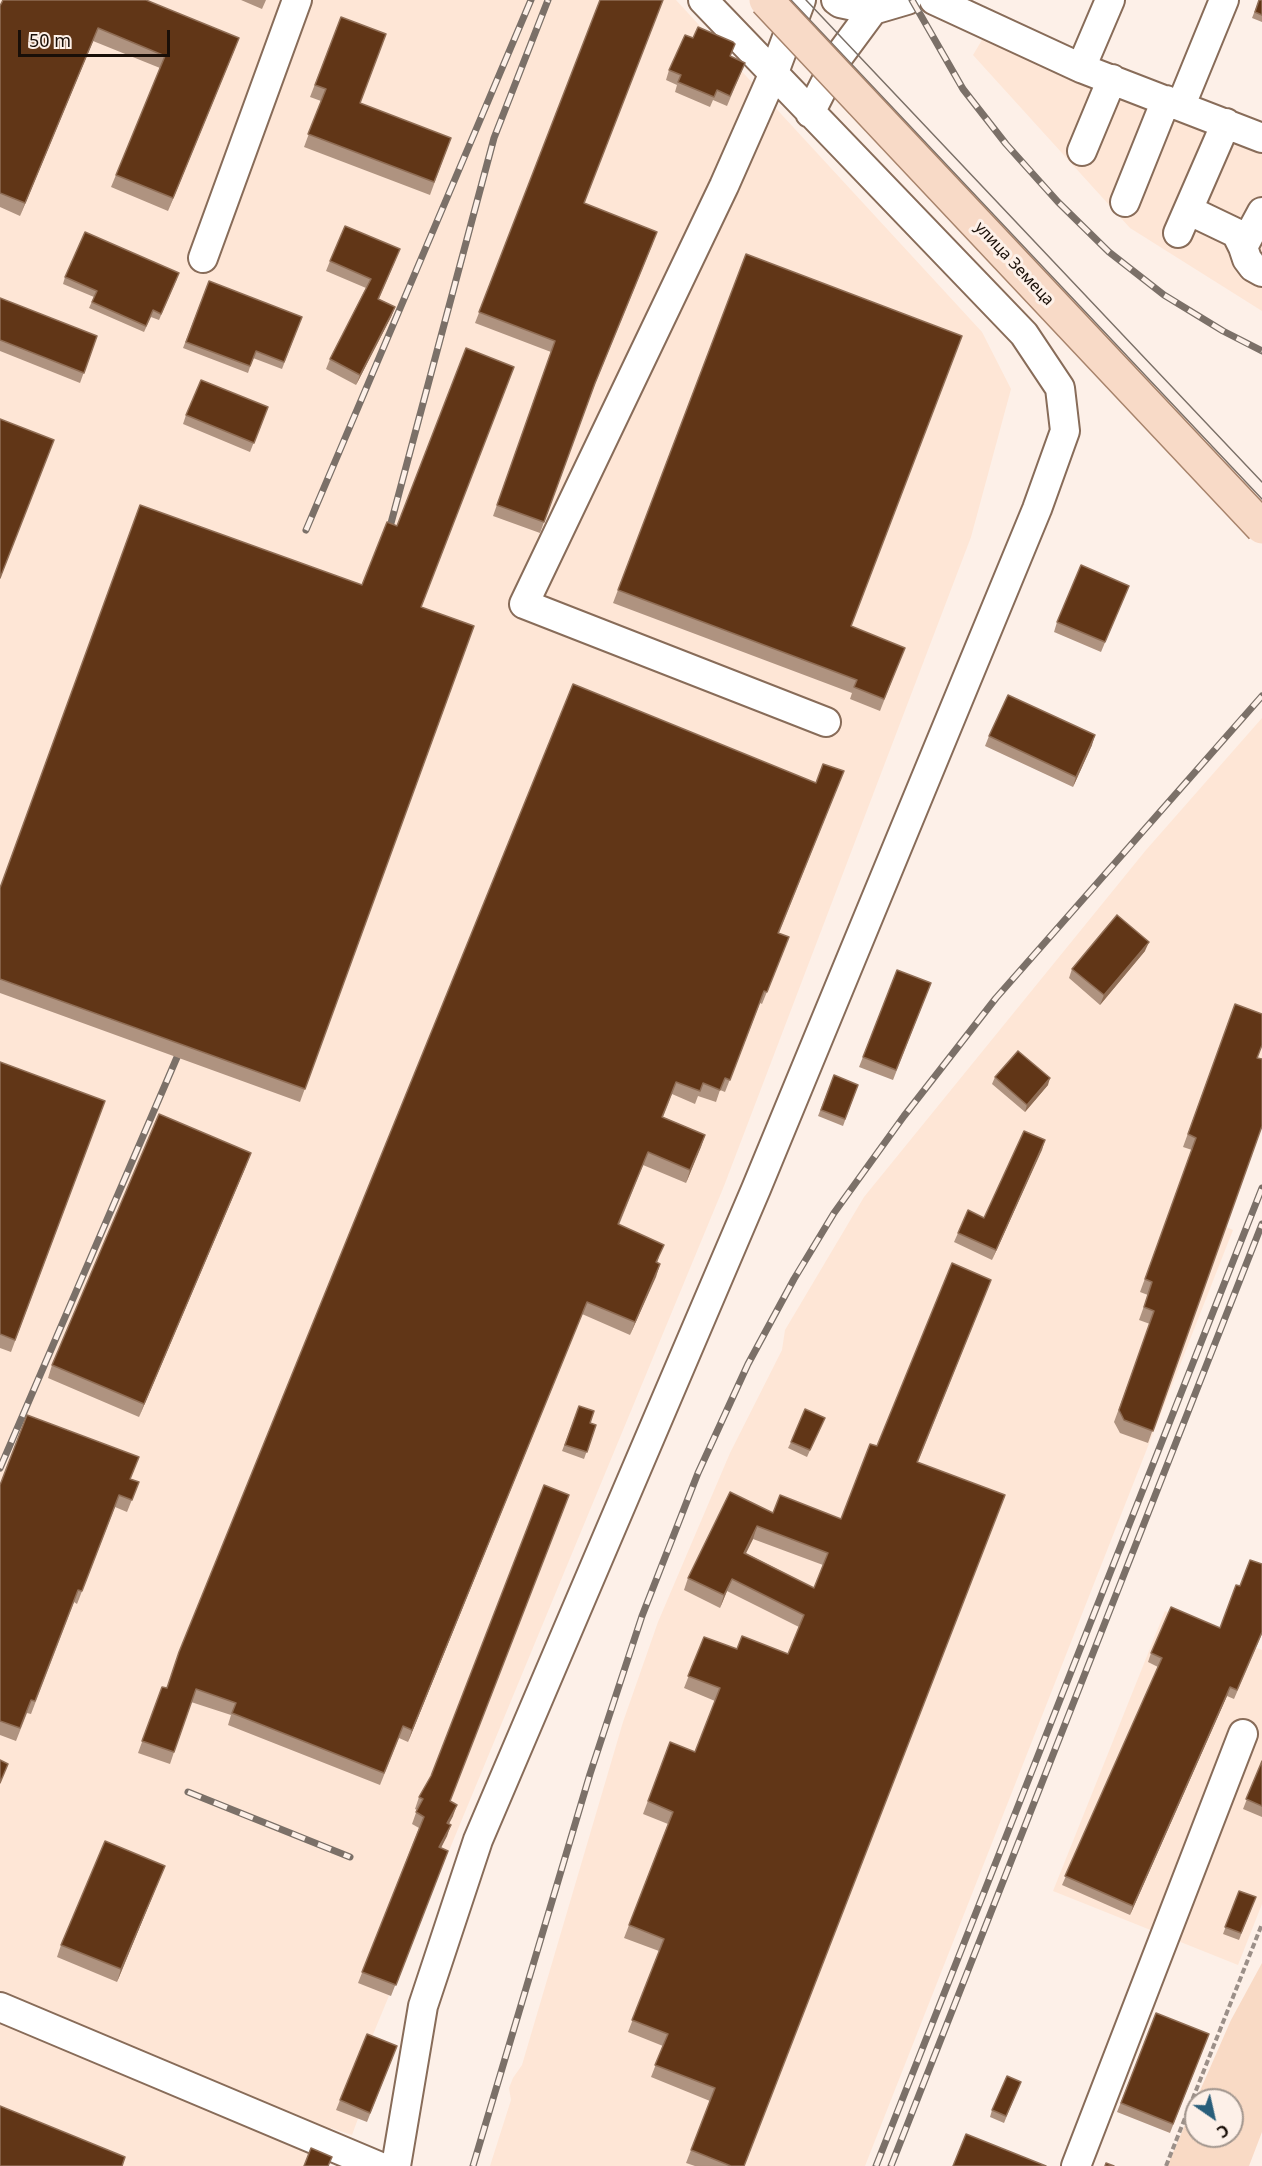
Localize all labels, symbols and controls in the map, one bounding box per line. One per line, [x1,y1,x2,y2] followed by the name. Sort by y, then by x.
[21,18,172,56] scale bar
[29,28,71,52] text: 50 m
[970,218,1058,310] street label: улица Земеца
[1184,2088,1244,2148] north arrow
[1213,2119,1233,2143] text: С

